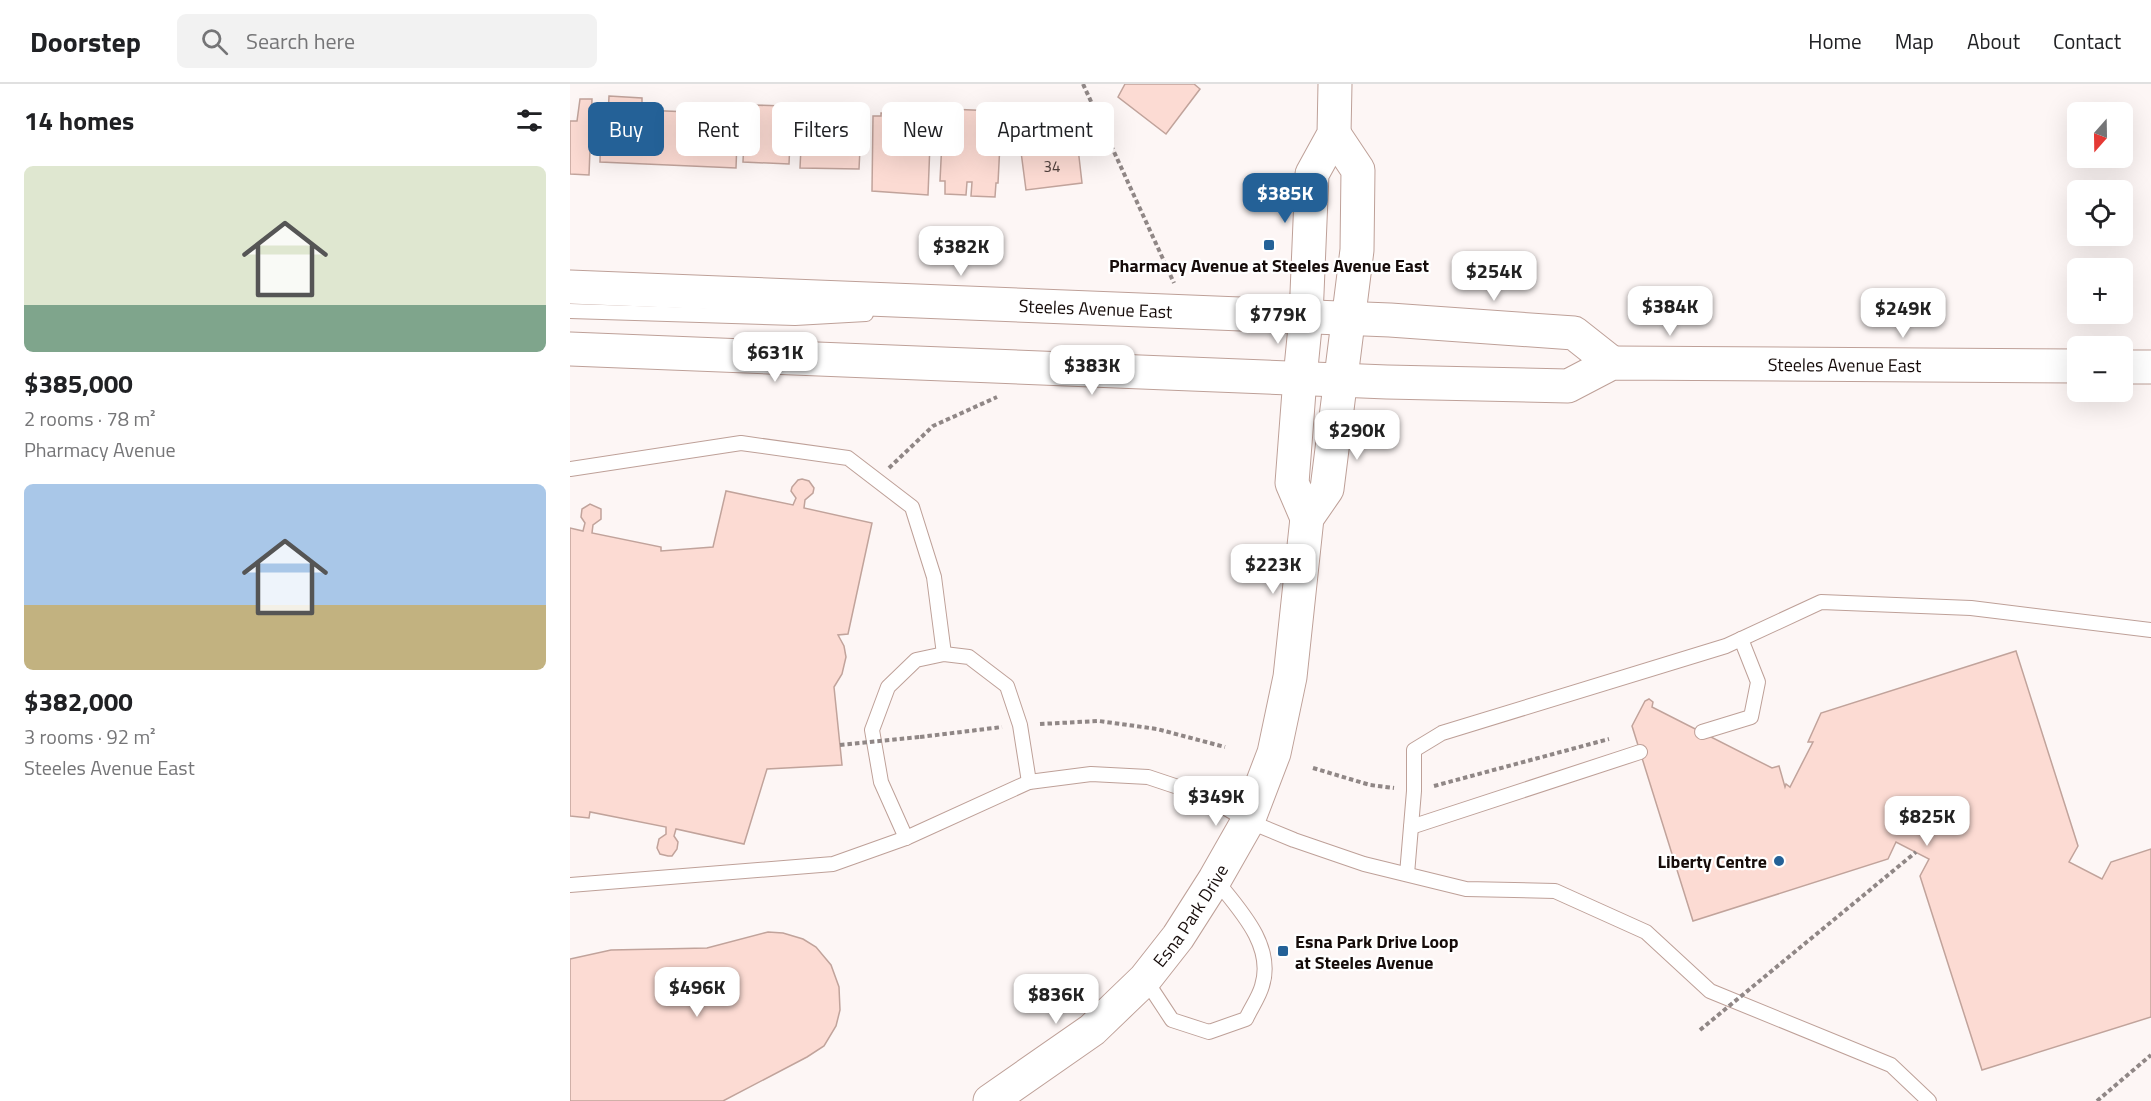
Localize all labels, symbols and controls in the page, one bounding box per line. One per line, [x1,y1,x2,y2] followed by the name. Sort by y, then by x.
[177,14,597,68] search box
[30,20,141,63] text: Doorstep
[246,24,355,58] text: Search here
[198,25,231,58] icon: search
[1808,25,1862,57] text: Home
[1895,25,1934,57] text: Map
[1967,25,2020,57] text: About
[2053,25,2121,57] text: Contact
[24,101,134,140] text: 14 homes
[588,102,664,156] chip: Buy
[676,102,760,156] chip: Rent
[772,102,870,156] chip: Filters
[882,102,964,156] chip: New
[976,102,1114,156] chip: Apartment
[2067,102,2133,168] north arrow
[2067,102,2133,402] map controls
[513,104,546,137] icon: filters
[1044,155,1060,178] house number: 34
[1243,173,1327,224] pin: $385K
[1257,177,1313,208] text: $385K
[2067,180,2133,246] button: locate
[231,205,339,313] icon: home
[919,226,1003,277] pin: $382K
[933,230,989,261] text: $382K
[1262,238,1276,252] marker: Pharmacy Avenue at Steeles Avenue East
[1452,251,1536,302] pin: $254K
[1109,252,1429,279] place label: Pharmacy Avenue at Steeles Avenue East
[1466,255,1522,286] text: $254K
[2067,258,2133,324] button: +
[1628,286,1712,337] pin: $384K
[1861,288,1945,339] pin: $249K
[1642,290,1698,321] text: $384K
[1018,292,1174,325] street label: Steeles Avenue East
[1875,292,1931,323] text: $249K
[1236,294,1320,345] pin: $779K
[1250,298,1306,329] text: $779K
[733,332,817,383] pin: $631K
[747,336,803,367] text: $631K
[2067,336,2133,402] button: −
[1050,345,1134,396] pin: $383K
[1064,349,1120,380] text: $383K
[1768,351,1922,378] street label: Steeles Avenue East
[24,364,133,403] text: $385,000
[24,403,156,434] text: 2 rooms · 78 m²
[1315,410,1399,461] pin: $290K
[1329,414,1385,445] text: $290K
[24,434,176,465] text: Pharmacy Avenue
[231,523,339,631] icon: home
[1231,544,1315,595] pin: $223K
[1245,548,1301,579] text: $223K
[24,682,133,721] text: $382,000
[24,721,156,752] text: 3 rooms · 92 m²
[24,752,195,783] text: Steeles Avenue East
[1174,776,1258,827] pin: $349K
[1188,780,1244,811] text: $349K
[1885,796,1969,847] pin: $825K
[1899,800,1955,831] text: $825K
[1657,848,1767,875] place label: Liberty Centre
[1772,854,1786,868] marker: Liberty Centre
[1146,859,1234,973] street label: Esna Park Drive
[1295,928,1459,976] place label: Esna Park Drive Loop at Steeles Avenue
[1276,944,1290,958] marker: Esna Park Drive Loop at Steeles Avenue
[655,967,739,1018] pin: $496K
[669,971,725,1002] text: $496K
[1014,974,1098,1025] pin: $836K
[1028,978,1084,1009] text: $836K

